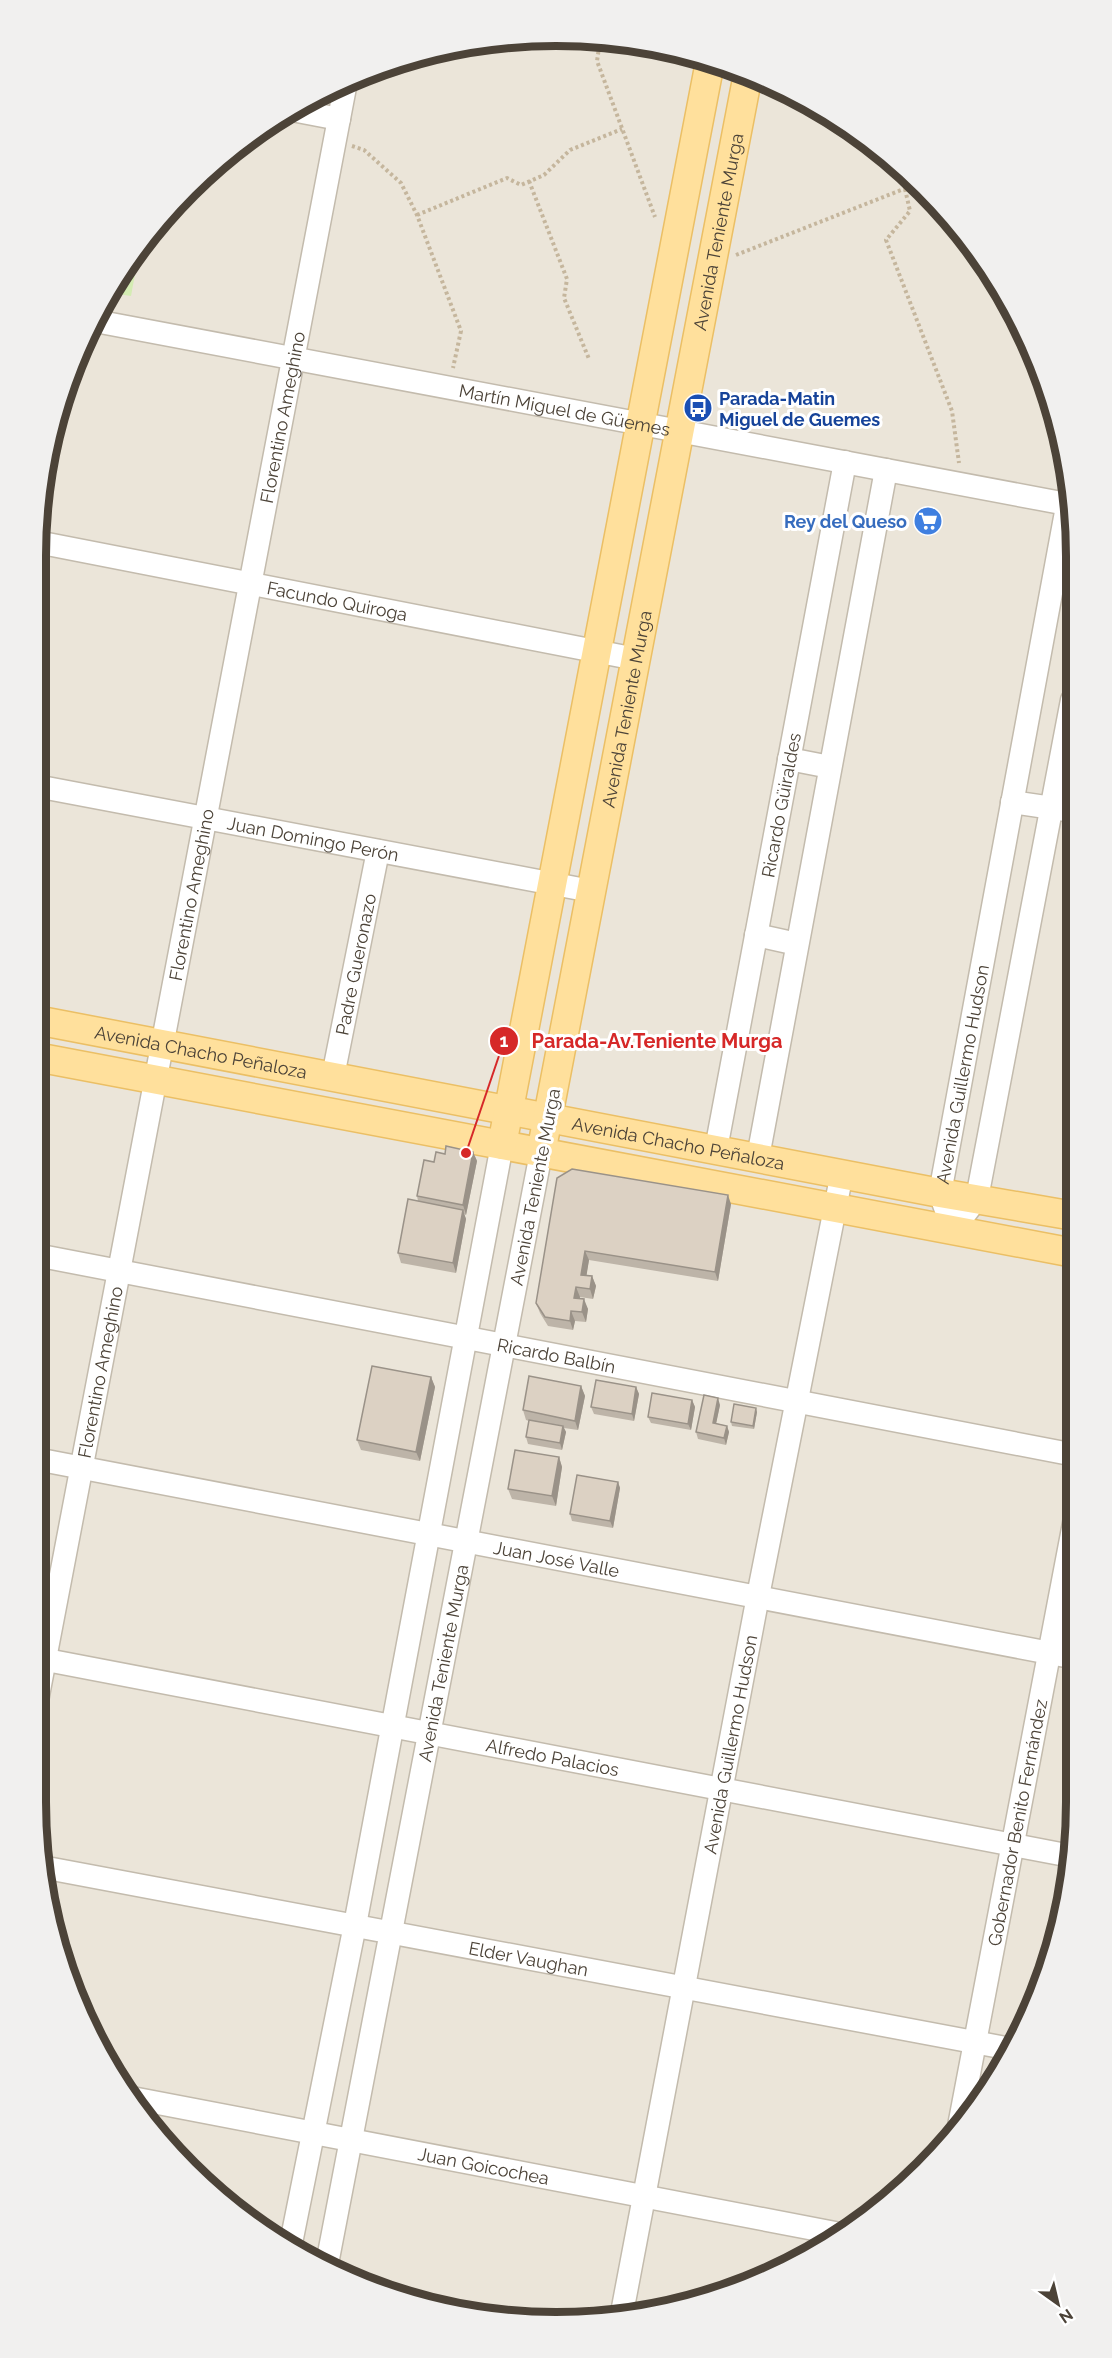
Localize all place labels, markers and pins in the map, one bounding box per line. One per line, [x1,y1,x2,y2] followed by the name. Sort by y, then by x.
[719,388,880,430] place label: Parada-Matin Miguel de Guemes
[682,392,714,424] bus stop icon: Parada-Matin Miguel de Guemes
[912,505,944,537] supermarket icon: Rey del Queso
[784,511,907,532] place label: Rey del Queso
[489,1022,794,1060] callout: Parada-Av.Teniente Murga

